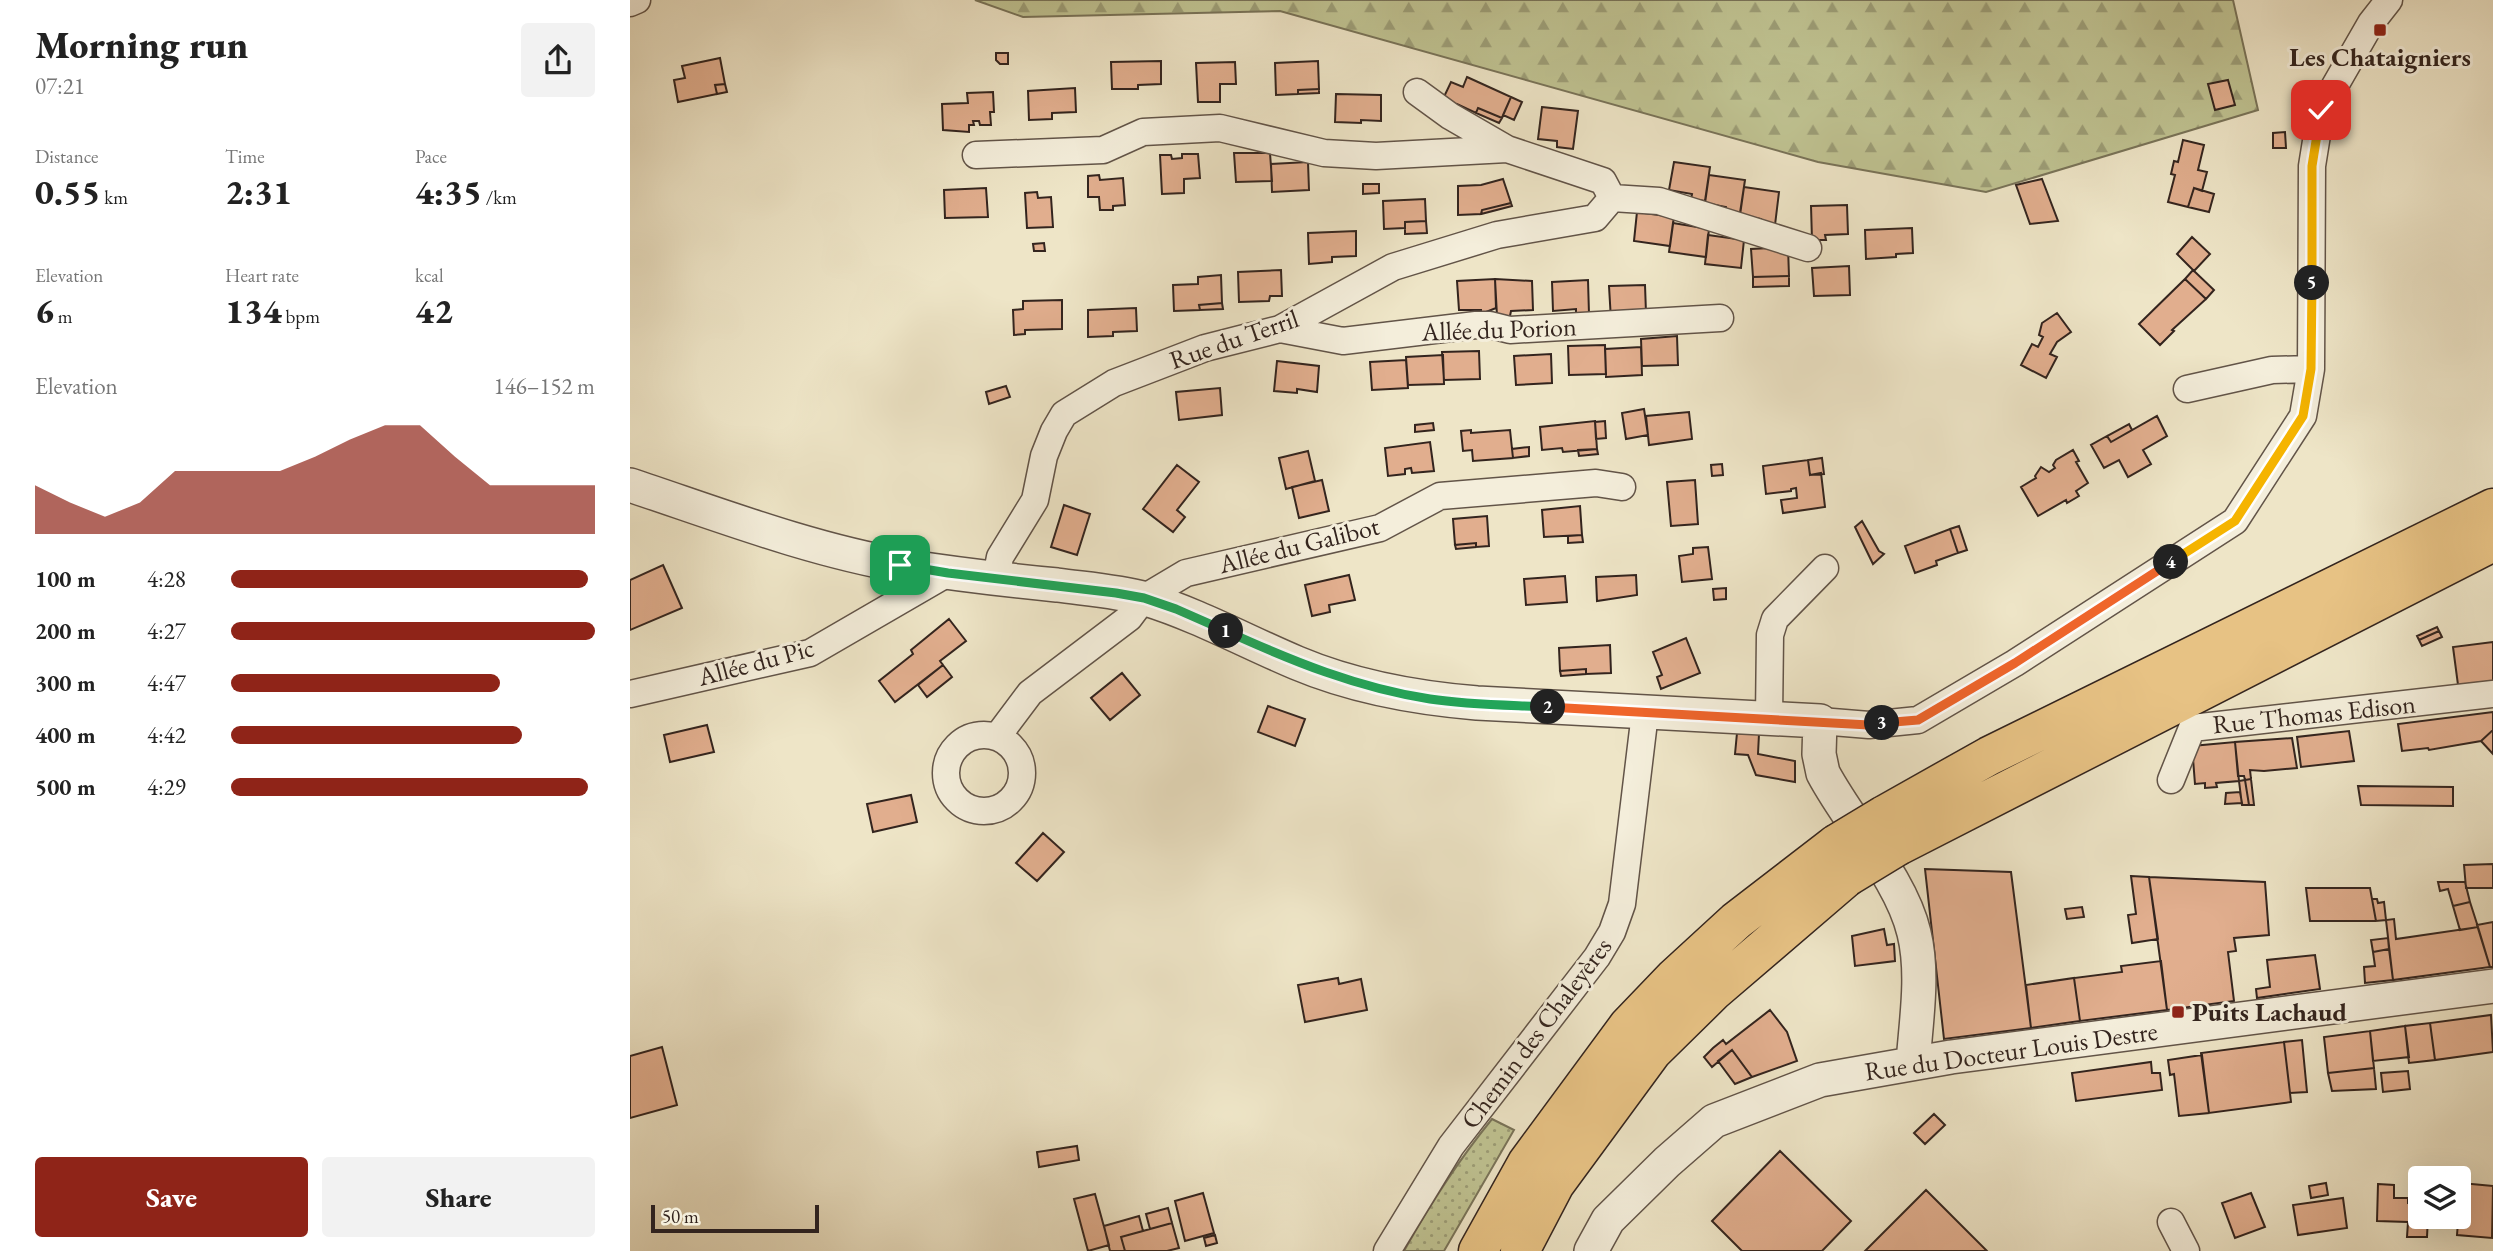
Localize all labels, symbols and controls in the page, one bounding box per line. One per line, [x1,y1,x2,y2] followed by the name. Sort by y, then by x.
[35,20,248,69] text: Morning run
[2372,22,2388,38] marker: Les Chataigniers
[521,23,595,97] button: share
[2289,40,2471,74] place label: Les Chataigniers
[35,71,85,101] text: 07:21
[2291,80,2351,140] pin
[2302,91,2340,129] icon: check
[35,144,98,169] text: Distance
[225,144,265,169] text: Time
[415,144,447,169] text: Pace
[35,169,101,214] text: 0.55
[225,169,292,214] text: 2:31
[415,169,482,214] text: 4:35
[101,185,128,210] text: km
[482,185,517,210] text: /km
[35,263,103,288] text: Elevation
[225,263,299,288] text: Heart rate
[415,263,444,288] text: kcal
[2294,266,2330,300] pin: 5
[2306,270,2317,295] text: 5
[35,288,54,333] text: 6
[225,288,282,333] text: 134
[415,288,453,333] text: 42
[1165,301,1303,377] street label: Rue du Terril
[54,304,73,329] text: m
[282,304,320,329] text: bpm
[1420,309,1577,349] street label: Allée du Porion
[35,371,118,401] text: Elevation
[494,371,595,401] text: 146–152 m
[1214,509,1383,582] street label: Allée du Galibot
[870,535,930,595] pin
[2154,544,2188,580] pin: 4
[881,546,919,584] icon: arrive
[2165,549,2176,574] text: 4
[35,564,96,594] text: 100 m
[147,564,186,594] text: 4:28
[1208,614,1244,648] pin: 1
[35,616,96,646] text: 200 m
[147,616,186,646] text: 4:27
[1220,618,1231,643] text: 1
[693,630,818,694] street label: Allée du Pic
[35,668,96,698] text: 300 m
[147,668,186,698] text: 4:47
[2211,686,2417,742] street label: Rue Thomas Edison
[1530,690,1566,724] pin: 2
[1542,694,1553,719] text: 2
[1864,706,1900,740] pin: 3
[1876,710,1887,735] text: 3
[35,720,96,750] text: 400 m
[147,720,186,750] text: 4:42
[35,772,96,802] text: 500 m
[147,772,186,802] text: 4:29
[1453,930,1619,1136] street label: Chemin des Chaleyères
[2192,995,2347,1029] place label: Puits Lachaud
[2170,1004,2186,1020] marker: Puits Lachaud
[1862,1014,2160,1088] street label: Rue du Docteur Louis Destre
[35,1157,308,1237] button: Save
[322,1157,595,1237] button: Share
[2408,1166,2471,1229] map controls
[2408,1166,2471,1229] button: layers
[651,1202,819,1234] scale bar
[662,1204,699,1229] text: 50 m

